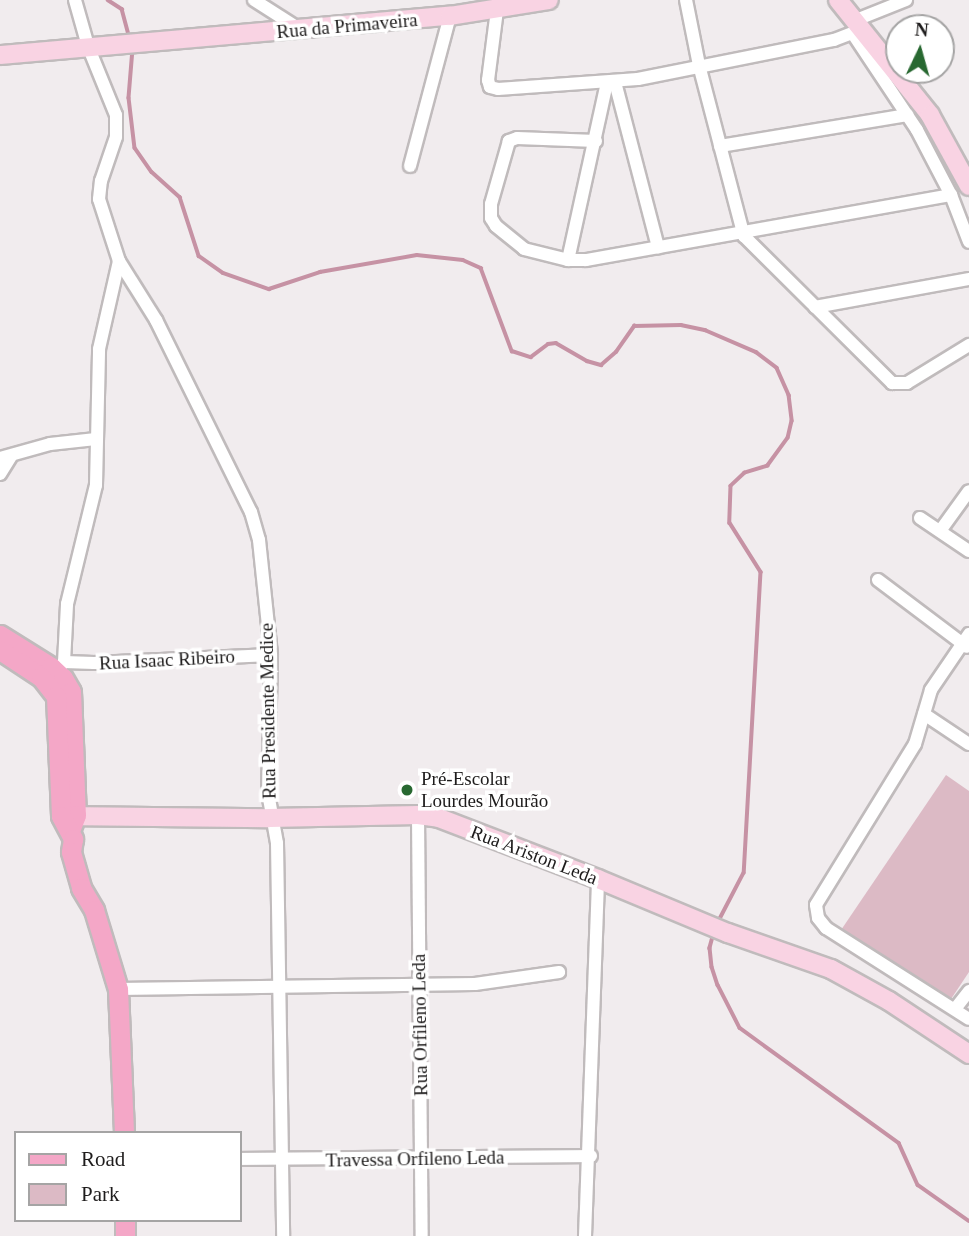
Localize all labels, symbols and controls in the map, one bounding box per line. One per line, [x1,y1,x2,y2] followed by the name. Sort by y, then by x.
[276,8,418,44] street label: Rua da Primaveira
[885,14,955,84] north arrow
[914,19,929,41] text: N
[255,623,281,799] street label: Rua Presidente Medice
[98,645,236,675] street label: Rua Isaac Ribeiro
[421,768,548,812] place label: Pré-Escolar Lourdes Mourão
[399,782,415,798] marker: Pré-Escolar Lourdes Mourão
[467,820,601,890] street label: Rua Ariston Leda
[407,954,433,1096] street label: Rua Orfileno Leda
[14,1131,242,1222] legend
[325,1146,505,1172] street label: Travessa Orfileno Leda
[81,1147,125,1171] text: Road
[81,1182,120,1206] text: Park

